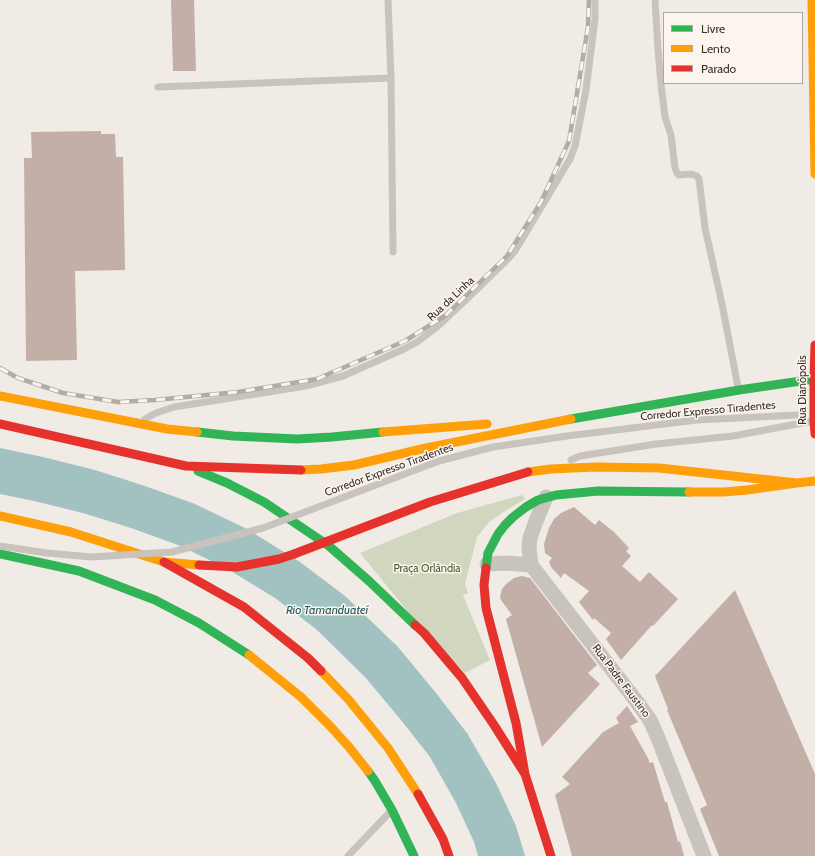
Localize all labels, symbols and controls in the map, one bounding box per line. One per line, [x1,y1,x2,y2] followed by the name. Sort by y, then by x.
[663,12,803,84] legend
[701,21,725,36] text: Livre
[701,41,730,56] text: Lento
[701,61,736,76] text: Parado
[425,274,477,324] street label: Rua da Linha
[796,355,810,425] street label: Rua Dianópolis
[640,399,776,423] street label: Corredor Expresso Tiradentes
[323,441,455,499] street label: Corredor Expresso Tiradentes
[393,562,461,576] park label: Praça Orlândia
[286,603,368,617] water label: Rio Tamanduateí
[589,642,653,720] street label: Rua Padre Faustino

